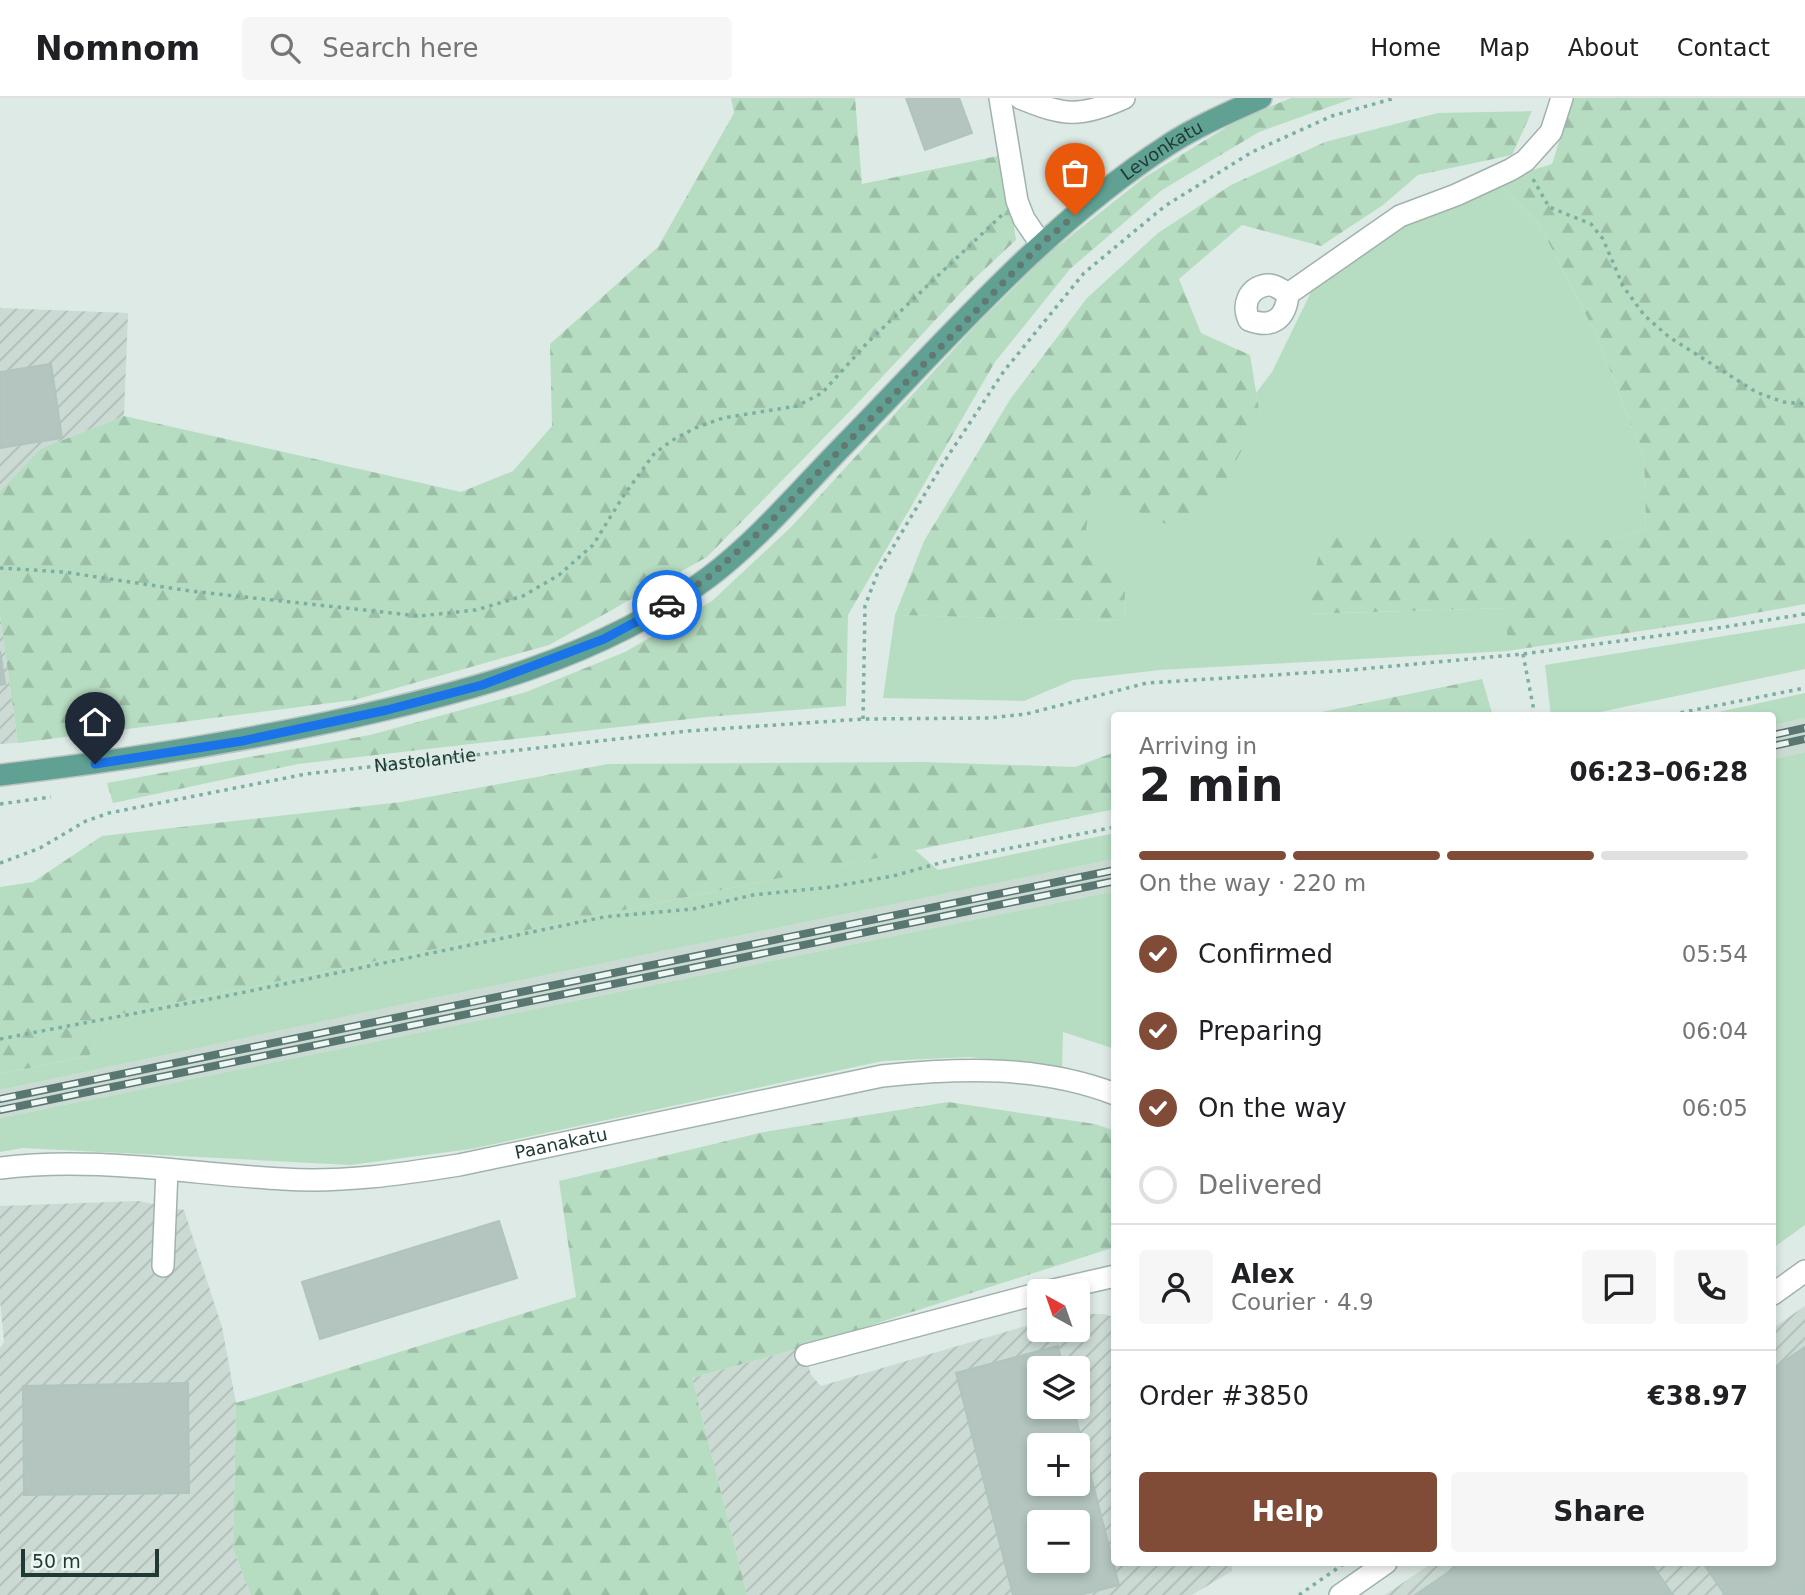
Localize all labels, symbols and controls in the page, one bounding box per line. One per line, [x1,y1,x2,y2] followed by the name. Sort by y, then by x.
[242,17,732,80] search box
[35,29,200,68] text: Nomnom
[266,29,304,67] icon: search
[322,33,478,63] text: Search here
[1370,34,1441,62] text: Home
[1479,34,1530,62] text: Map
[1568,34,1639,62] text: About
[1677,34,1770,62] text: Contact
[1117,116,1206,184] street label: Levonkatu
[1045,143,1105,215] pin
[1056,154,1094,192] icon: bag
[632,570,702,640] courier
[648,586,686,624] icon: car
[65,692,125,764] pin
[76,703,114,741] icon: home
[1139,733,1257,759] text: Arriving in
[373,744,477,776] street label: Nastolantie
[1569,757,1748,787] text: 06:23–06:28
[1139,758,1283,812] text: 2 min
[1139,870,1366,896] text: On the way · 220 m
[1139,935,1177,973] icon: check
[1198,939,1333,969] text: Confirmed
[1682,941,1748,967] text: 05:54
[1139,1012,1177,1050] icon: check
[1198,1016,1323,1046] text: Preparing
[1682,1018,1748,1044] text: 06:04
[1139,1089,1177,1127] icon: check
[1198,1093,1347,1123] text: On the way
[1682,1095,1748,1121] text: 06:05
[513,1123,609,1163] street label: Paanakatu
[1198,1170,1322,1200] text: Delivered
[1139,1250,1213,1324] button: person
[1582,1250,1656,1324] button: chat
[1674,1250,1748,1324] button: phone
[1231,1259,1294,1289] text: Alex
[1027,1279,1090,1342] north arrow
[1027,1279,1090,1573] map controls
[1231,1289,1374,1315] text: Courier · 4.9
[1027,1356,1090,1419] button: layers
[1139,1381,1309,1411] text: Order #3850
[1648,1381,1748,1411] text: €38.97
[1027,1433,1090,1496] button: +
[1139,1472,1437,1552] button: Help
[1451,1472,1748,1552] button: Share
[1027,1510,1090,1573] button: −
[21,1546,159,1578] scale bar
[32,1550,81,1572] text: 50 m

